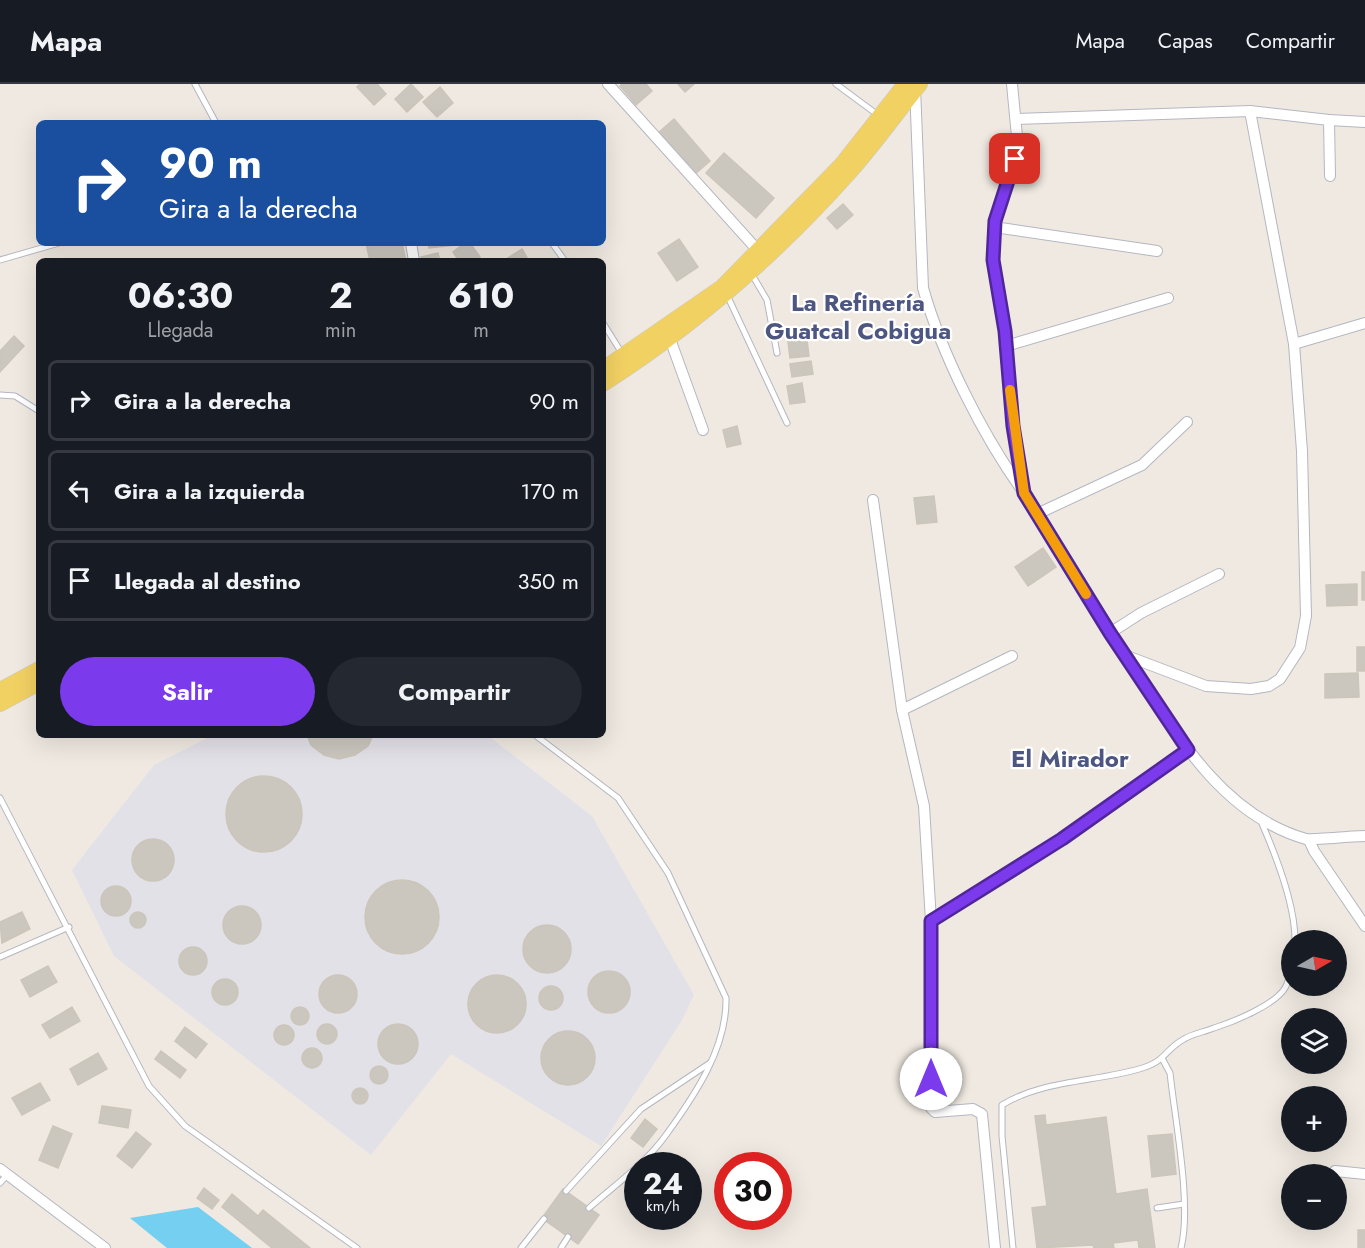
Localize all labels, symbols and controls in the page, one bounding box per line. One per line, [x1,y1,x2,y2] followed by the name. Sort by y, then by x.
[30,21,102,62] text: Mapa
[1076,26,1125,56] text: Mapa
[1158,26,1213,56] text: Capas
[1246,26,1335,56] text: Compartir
[159,133,262,194] text: 90 m
[989,133,1040,184] pin
[998,142,1031,175] icon: arrive
[60,144,138,222] icon: right
[159,189,358,228] text: Gira a la derecha
[128,269,233,321] text: 06:30
[329,269,353,321] text: 2
[448,269,514,321] text: 610
[765,285,951,348] district label: La Refinería Guatcal Cobigua
[148,316,214,345] text: Llegada
[325,316,356,345] text: min
[473,316,489,345] text: m
[63,384,96,417] icon: right
[114,385,291,417] text: Gira a la derecha
[529,385,579,417] text: 90 m
[63,474,96,507] icon: left
[114,475,305,507] text: Gira a la izquierda
[521,475,579,507] text: 170 m
[63,564,96,597] icon: arrive
[114,565,301,597] text: Llegada al destino
[518,565,579,597] text: 350 m
[60,657,315,726] button: Salir
[327,657,582,726] button: Compartir
[1011,741,1129,776] district label: El Mirador
[1281,930,1347,996] north arrow
[1281,930,1347,1230] map controls
[1281,1008,1347,1074] button: layers
[899,1047,963,1111] position arrow
[1281,1086,1347,1152] button: +
[714,1152,792,1230] speed limit sign: 30
[643,1162,683,1205] text: 24
[1281,1164,1347,1230] button: −
[646,1195,680,1217] text: km/h

